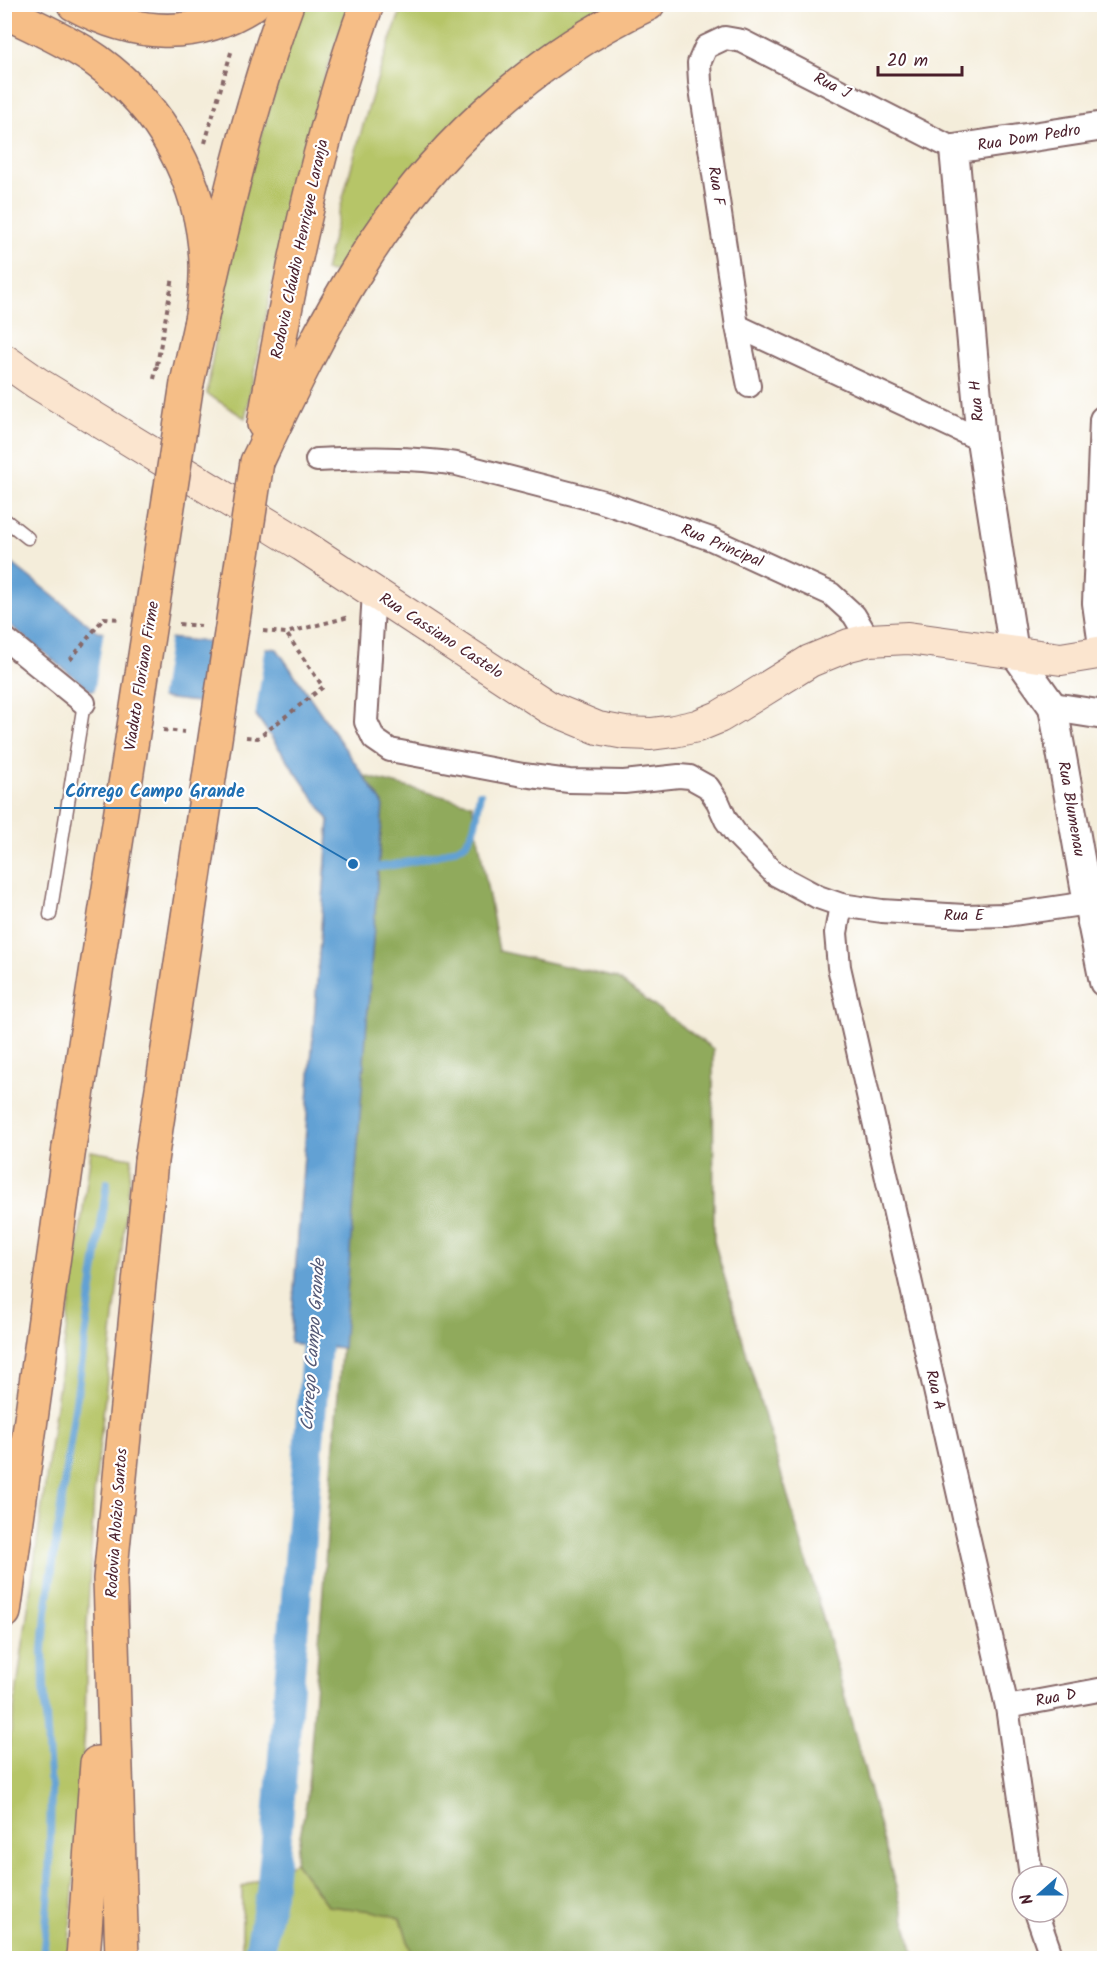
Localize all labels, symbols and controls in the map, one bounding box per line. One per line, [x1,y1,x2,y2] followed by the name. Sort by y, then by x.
[878,39,962,77] scale bar
[887,47,928,76] text: 20 m
[809,66,855,106] street label: Rua J
[976,118,1082,158] street label: Rua Dom Pedro
[264,137,336,361] street label: Rodovia Cláudio Henrique Laranja
[701,165,732,209] street label: Rua F
[963,379,991,423] street label: Rua H
[677,517,767,575] street label: Rua Principal
[374,586,508,686] street label: Rua Cassiano Castelo
[118,599,166,753] street label: Viaduto Floriano Firme
[1050,759,1092,859] street label: Rua Blumenau
[54,772,257,808] callout: Córrego Campo Grande
[65,778,245,807] text: Córrego Campo Grande
[944,903,985,928] street label: Rua E
[294,1256,335,1432] water label: Córrego Campo Grande
[918,1367,952,1413] street label: Rua A
[99,1447,135,1599] street label: Rodovia Aloízio Santos
[1033,1682,1079,1714] street label: Rua D
[1010,1864,1070,1924] north arrow
[1014,1890,1041,1908] text: N

